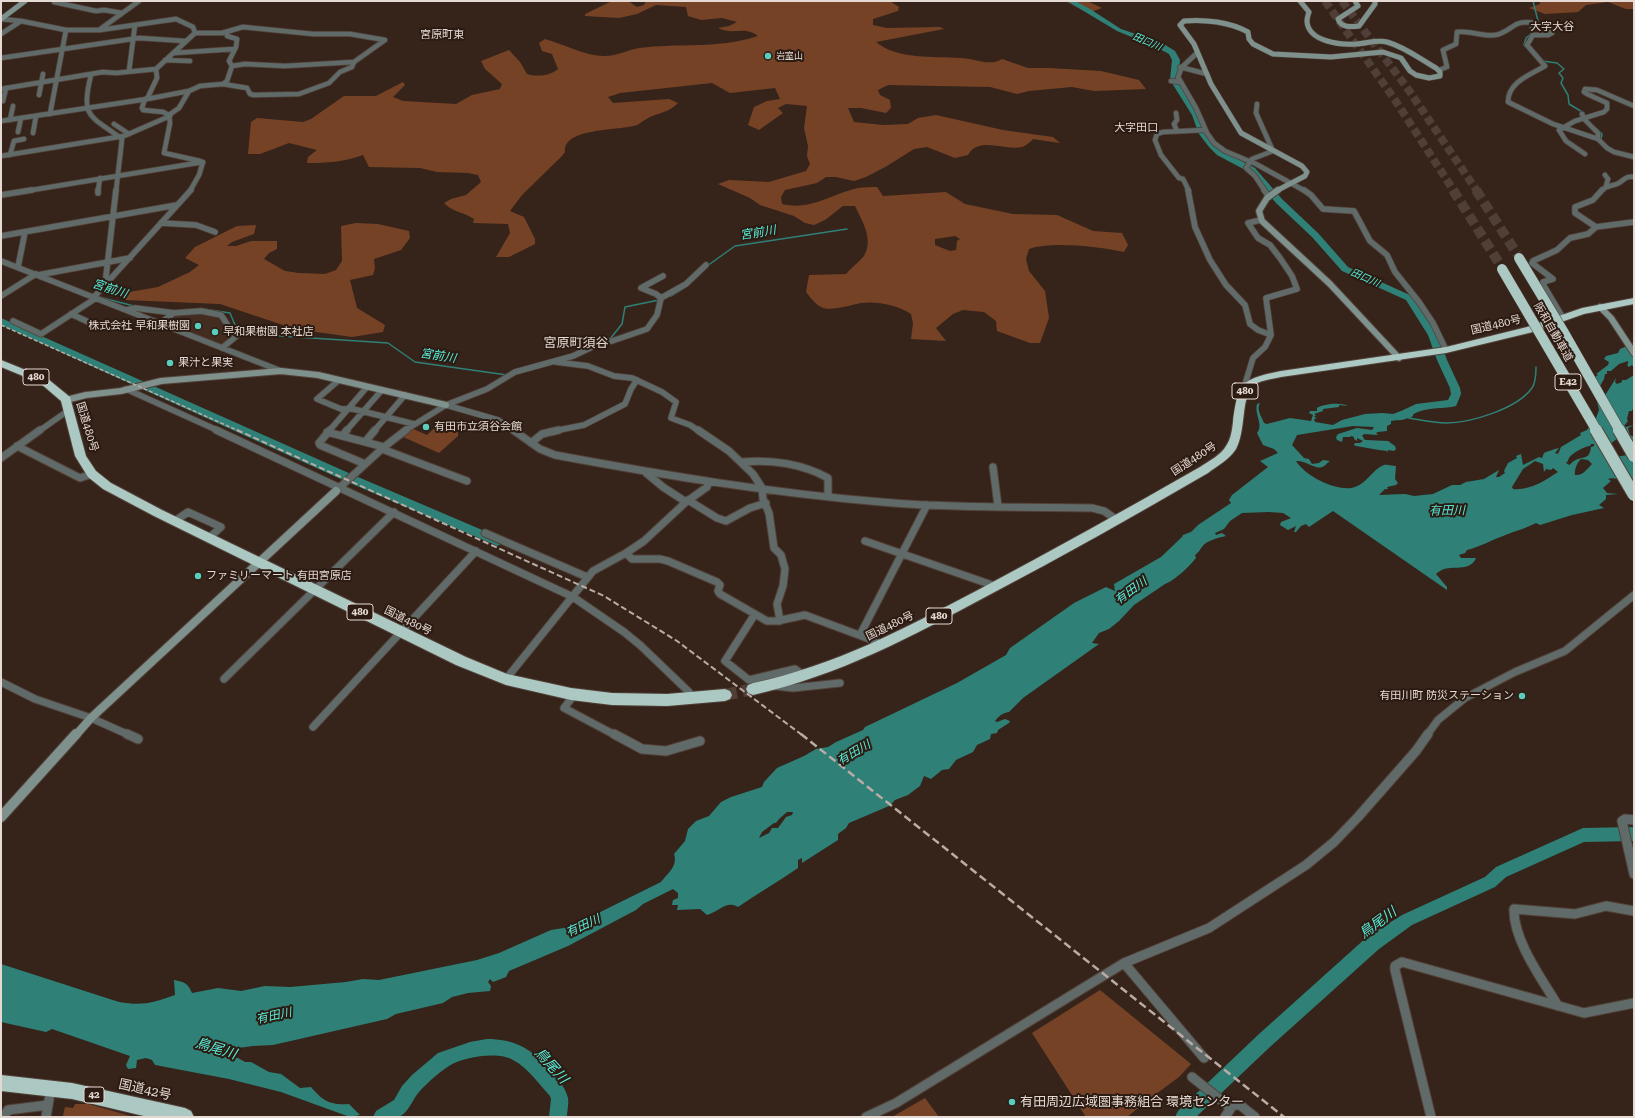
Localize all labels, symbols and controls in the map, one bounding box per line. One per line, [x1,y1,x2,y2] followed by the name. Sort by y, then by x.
[1530,20,1574,34] district label: 大字大谷
[420,28,464,42] district label: 宮原町東
[1131,31,1163,53] water label: 田口川
[763,51,773,61] marker: 岩室山
[776,51,803,61] place label: 岩室山
[1114,121,1158,135] district label: 大字田口
[739,223,777,243] water label: 宮前川
[1349,266,1381,290] water label: 田口川
[91,277,129,301] water label: 宮前川
[1531,300,1575,364] street label: 阪和自動車道
[1469,313,1523,337] street label: 国道480号
[88,319,190,333] place label: 株式会社 早和果樹園
[193,321,203,331] marker: 株式会社 早和果樹園
[223,325,314,339] place label: 早和果樹園 本社店
[210,327,220,337] marker: 早和果樹園 本社店
[544,335,608,351] district label: 宮原町須谷
[419,346,457,366] water label: 宮前川
[178,356,233,370] place label: 果汁と果実
[165,358,175,368] marker: 果汁と果実
[23,369,49,385] road number: 480
[1555,374,1581,390] road number: E42
[1232,383,1258,399] road number: 480
[73,400,101,454] street label: 国道480号
[434,420,522,434] place label: 有田市立須谷会館
[421,422,431,432] marker: 有田市立須谷会館
[1169,439,1219,479] street label: 国道480号
[1429,503,1465,519] water label: 有田川
[206,569,352,583] place label: ファミリーマート 有田宮原店
[193,571,203,581] marker: ファミリーマート 有田宮原店
[1112,575,1150,607] water label: 有田川
[347,604,373,620] road number: 480
[382,604,434,638] street label: 国道480号
[926,608,952,624] road number: 480
[864,609,916,643] street label: 国道480号
[1379,689,1514,703] place label: 有田川町 防災ステーション
[1517,691,1527,701] marker: 有田川町 防災ステーション
[835,738,873,768] water label: 有田川
[1356,904,1400,942] water label: 鳥尾川
[564,912,602,940] water label: 有田川
[255,1005,293,1027] water label: 有田川
[193,1035,239,1063] water label: 鳥尾川
[531,1045,571,1087] water label: 鳥尾川
[117,1076,173,1104] street label: 国道42号
[84,1087,104,1103] road number: 42
[1020,1094,1244,1110] place label: 有田周辺広域圏事務組合 環境センター
[1007,1097,1017,1107] marker: 有田周辺広域圏事務組合 環境センター

